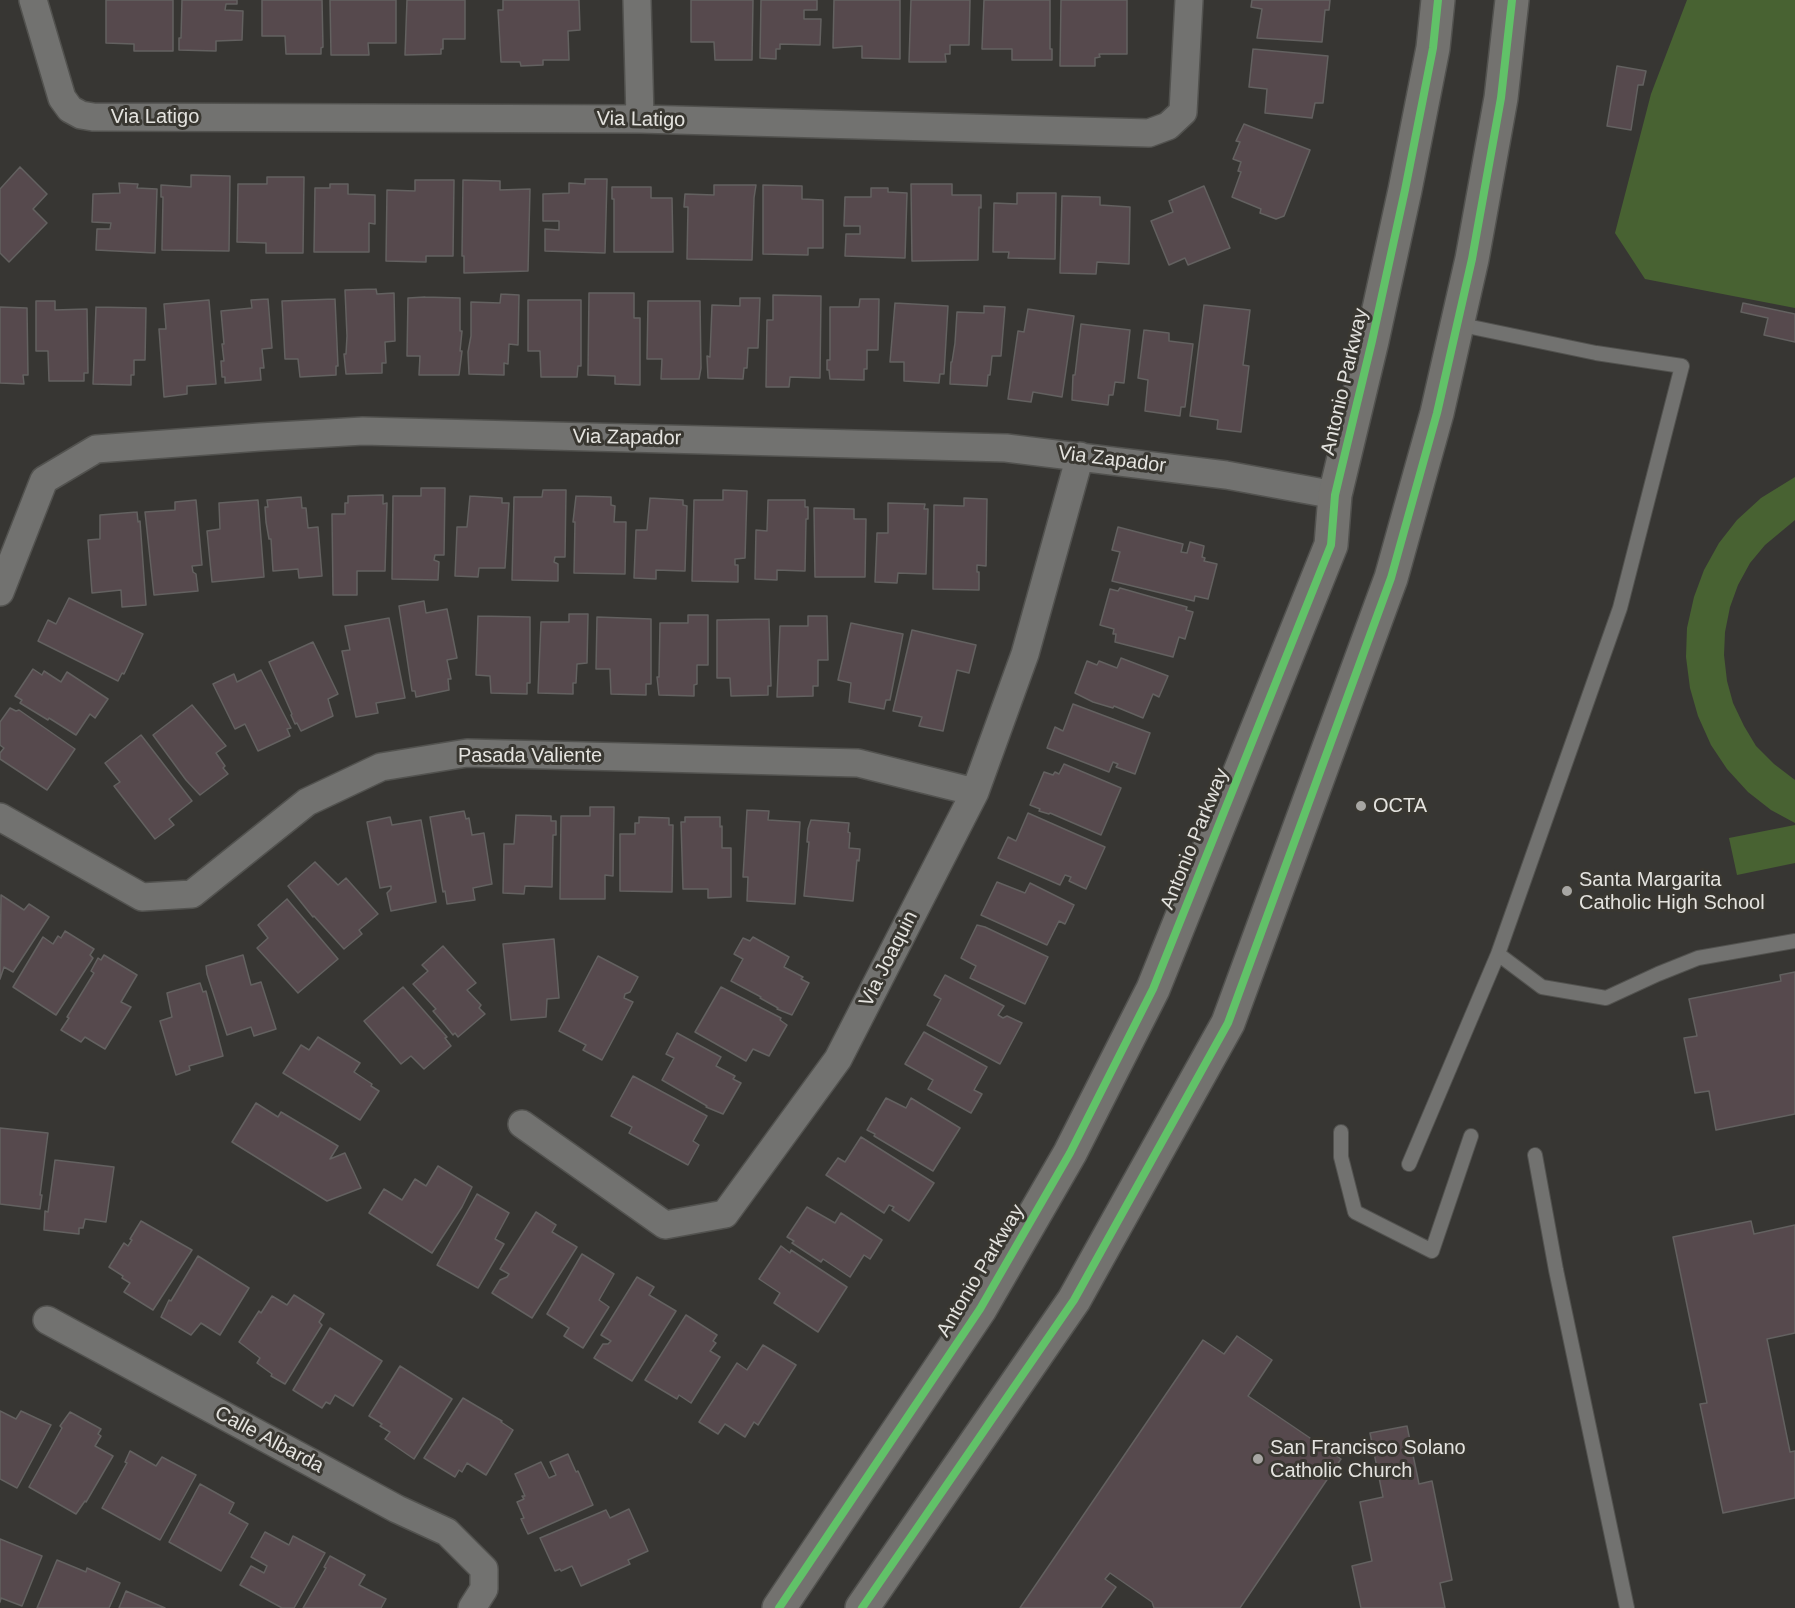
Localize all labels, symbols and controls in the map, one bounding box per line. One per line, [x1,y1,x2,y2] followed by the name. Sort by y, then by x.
[111,105,199,129] street label: Via Latigo
[597,107,685,133] street label: Via Latigo
[1316,306,1374,458] street label: Antonio Parkway
[573,425,681,451] street label: Via Zapador
[1057,441,1167,479] street label: Via Zapador
[458,744,602,768] street label: Pasada Valiente
[1156,765,1234,913] street label: Antonio Parkway
[1373,794,1427,818] place label: OCTA
[1354,799,1368,813] marker: OCTA
[1579,868,1765,915] place label: Santa Margarita Catholic High School
[1560,884,1574,898] marker: Santa Margarita Catholic High School
[855,907,923,1011] street label: Via Joaquin
[932,1200,1030,1342] street label: Antonio Parkway
[210,1401,328,1479] street label: Calle Albarda
[1270,1436,1466,1483] place label: San Francisco Solano Catholic Church
[1251,1452,1265,1466] marker: San Francisco Solano Catholic Church

